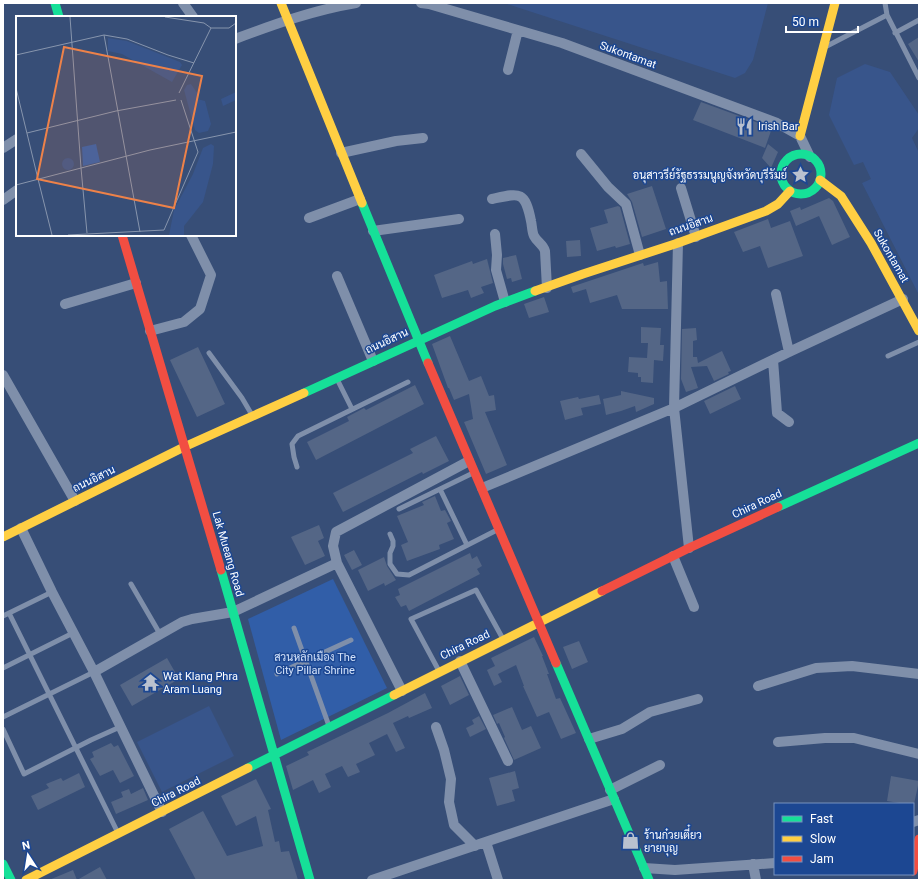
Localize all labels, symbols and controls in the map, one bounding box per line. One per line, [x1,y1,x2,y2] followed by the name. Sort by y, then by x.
[786,8,858,34] scale bar
[792,15,819,29] text: 50 m
[16,16,236,236] inset map
[598,39,658,71] street label: Sukontamat
[735,116,755,136] restaurant icon: Irish Bar
[758,120,799,133] place label: Irish Bar
[790,165,810,185] place icon: อนุสาวรีย์รัฐธรรมนูญจังหวัดบุรีรัมย์
[633,167,787,184] place label: อนุสาวรีย์รัฐธรรมนูญจังหวัดบุรีรัมย์
[667,211,715,239] street label: ถนนอิสาน
[871,227,912,285] street label: Sukontamat
[364,325,410,357] street label: ถนนอิสาน
[71,463,117,495] street label: ถนนอิสาน
[730,487,784,521] street label: Chira Road
[210,510,246,598] street label: Lak Mueang Road
[438,627,492,663] street label: Chira Road
[274,650,356,677] park label: สวนหลักเมือง The City Pillar Shrine
[163,670,238,696] place label: Wat Klang Phra Aram Luang
[140,672,160,692] temple icon: Wat Klang Phra Aram Luang
[149,774,203,810] street label: Chira Road
[774,803,914,875] legend
[810,812,833,826] text: Fast
[644,824,702,857] place label: ร้านก๋วยเตี๋ยว ยายบุญ
[621,831,641,851] shop icon: ร้านก๋วยเตี๋ยว ยายบุญ
[810,832,836,846] text: Slow
[8,835,48,875] north arrow
[21,838,31,853] text: N
[810,852,834,866] text: Jam

